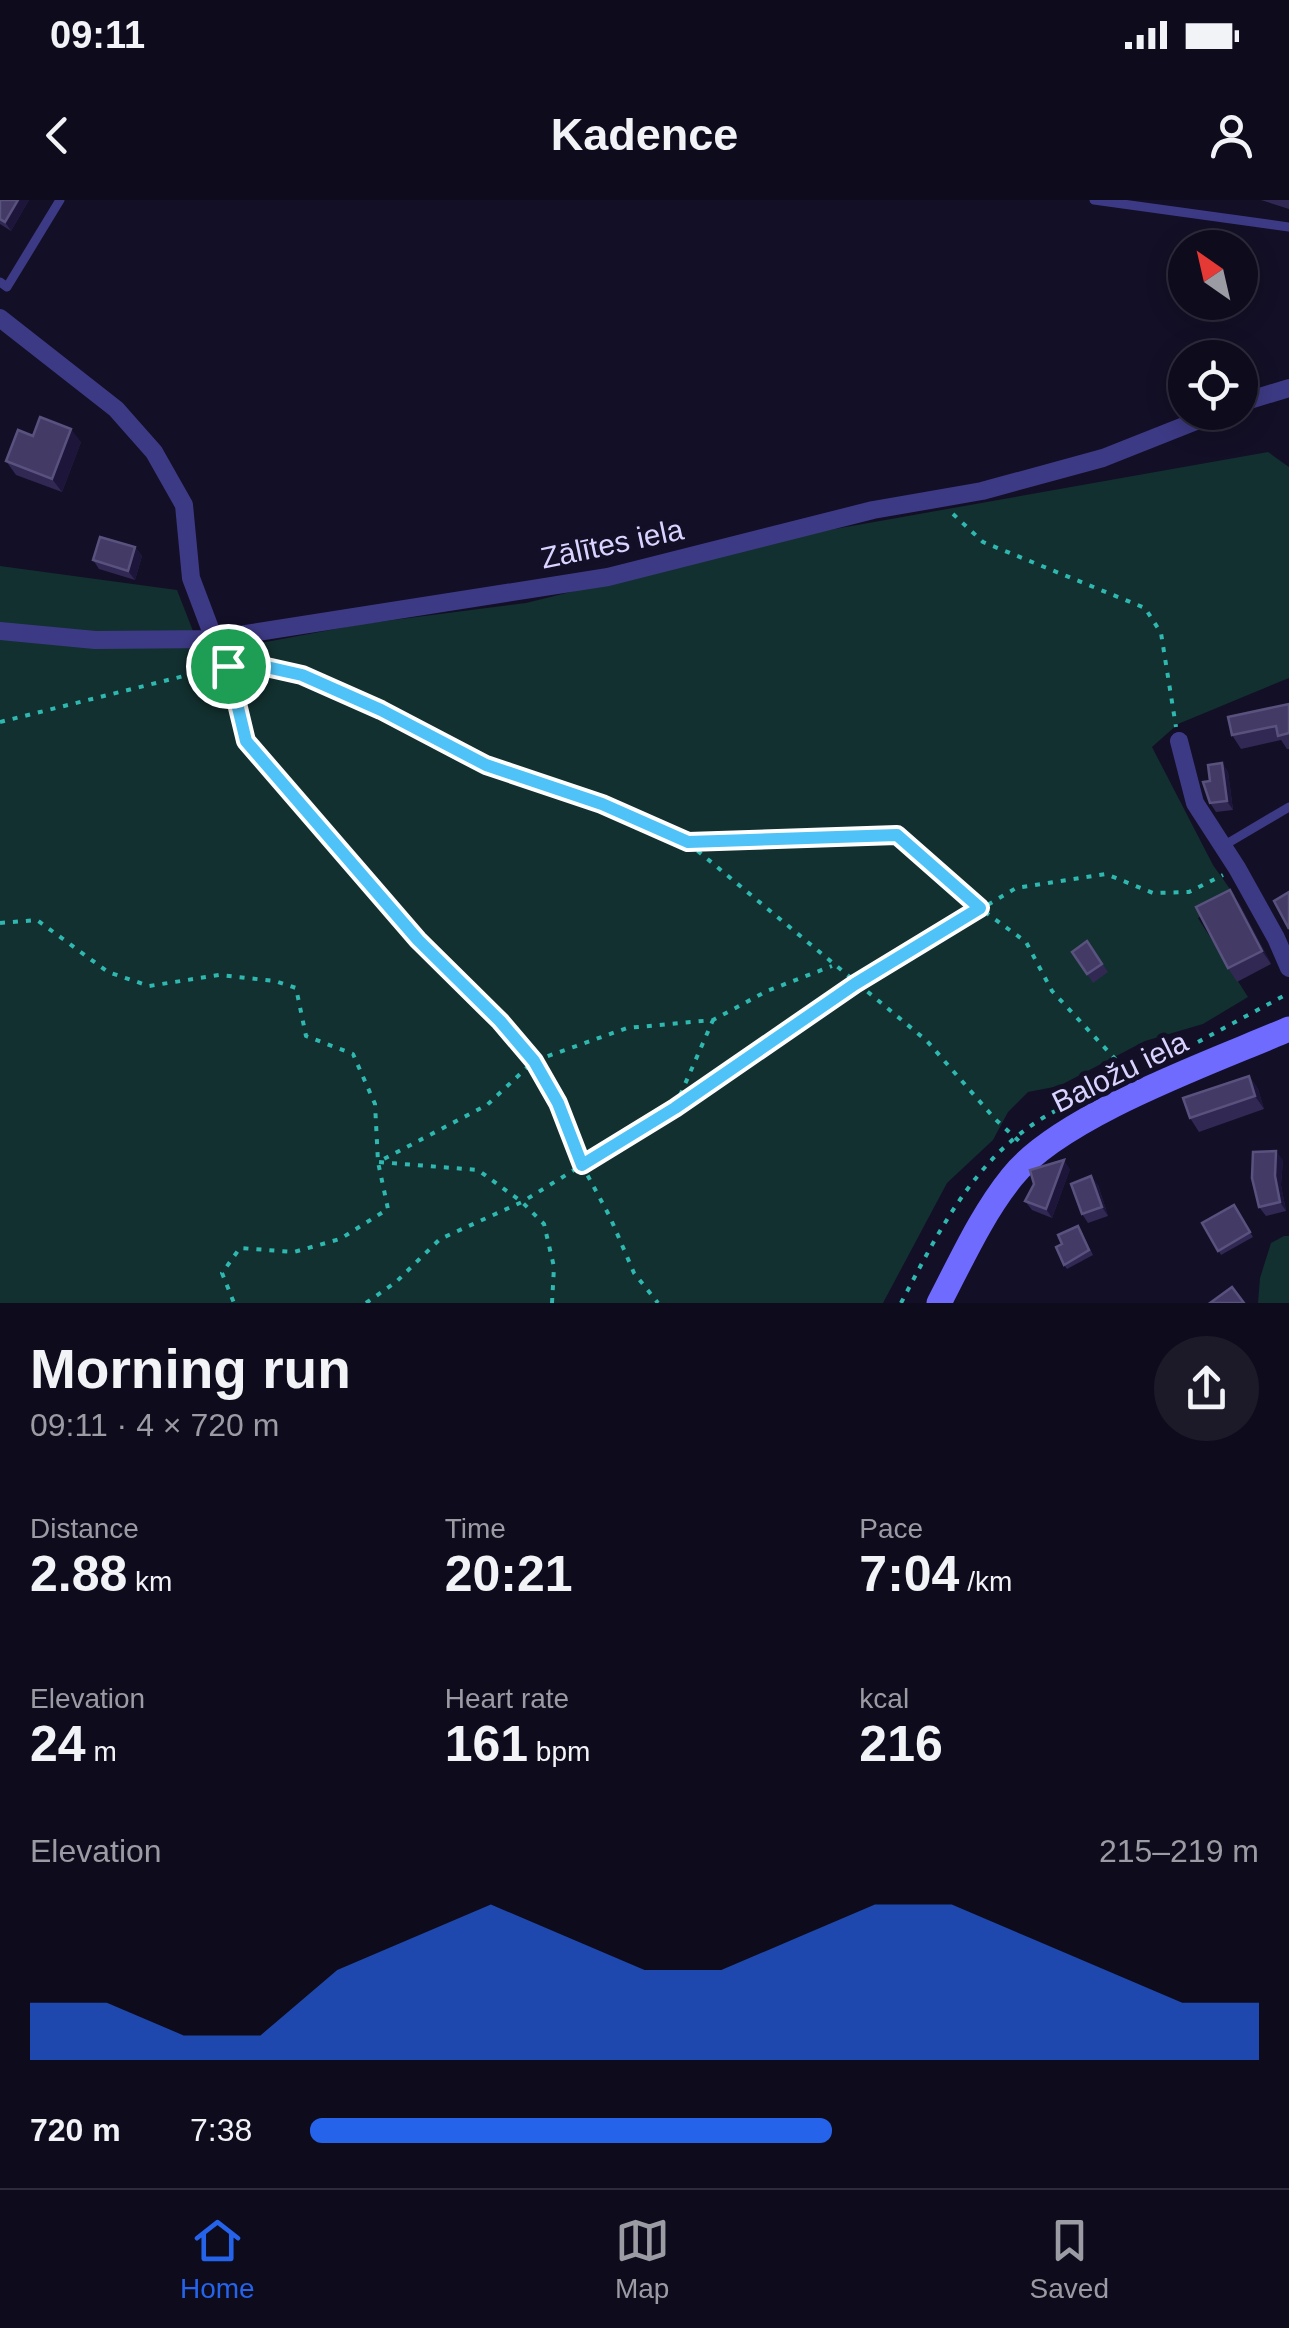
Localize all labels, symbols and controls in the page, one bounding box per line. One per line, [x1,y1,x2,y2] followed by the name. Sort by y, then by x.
[50,14,145,56] text: 09:11
[30,108,85,163] icon: back
[1204,108,1259,163] icon: person
[551,109,738,160] text: Kadence
[1168,230,1258,320] north arrow
[1168,230,1258,430] map controls
[1168,340,1258,430] button: locate
[538,512,687,575] street label: Zālītes iela
[186,624,271,709] pin
[201,639,256,694] icon: arrive
[1047,1024,1193,1119] street label: Baložu iela
[1154,1336,1259,1441] button: share
[30,1338,351,1400] text: Morning run
[30,1407,279,1443] text: 09:11 · 4 × 720 m
[30,1513,139,1544] text: Distance
[445,1513,506,1544] text: Time
[859,1513,923,1544] text: Pace
[30,1546,127,1602] text: 2.88
[445,1546,573,1602] text: 20:21
[859,1546,959,1602] text: 7:04
[127,1566,172,1597] text: km
[959,1566,1012,1597] text: /km
[30,1683,145,1714] text: Elevation
[445,1683,569,1714] text: Heart rate
[859,1683,909,1714] text: kcal
[30,1716,86,1772] text: 24
[445,1716,528,1772] text: 161
[859,1716,943,1772] text: 216
[86,1736,117,1767] text: m
[528,1736,590,1767] text: bpm
[30,1833,162,1869] text: Elevation
[1099,1833,1259,1869] text: 215–219 m
[30,2112,121,2148] text: 720 m
[190,2112,252,2148] text: 7:38
[180,2213,255,2305] tab: Home
[615,2213,670,2305] tab: Map
[1030,2213,1109,2305] tab: Saved

